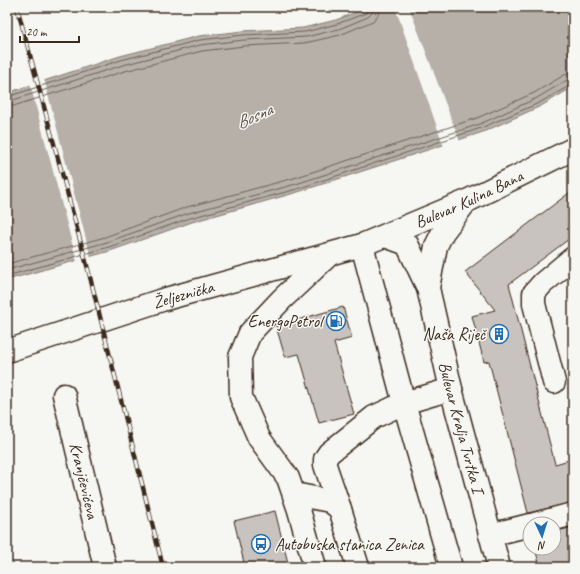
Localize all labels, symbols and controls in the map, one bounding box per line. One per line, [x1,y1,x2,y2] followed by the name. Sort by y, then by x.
[20,18,79,44] scale bar
[26,24,48,40] text: 20 m
[233,98,277,134] water label: Bosna
[412,164,527,232] street label: Bulevar Kulina Bana
[150,275,217,313] street label: Željeznička
[325,310,347,332] fuel station icon: EnergoPetrol
[248,311,325,332] place label: EnergoPetrol
[488,323,510,345] building icon: Naša Riječ
[423,324,487,345] place label: Naša Riječ
[435,360,490,499] street label: Bulevar Kralja Tvrtka I
[65,440,104,522] street label: Kranjčevićeva
[522,516,562,556] north arrow
[250,533,272,555] bus stop icon: Autobuska stanica Zenica
[275,534,425,555] place label: Autobuska stanica Zenica
[537,539,547,553] text: N

